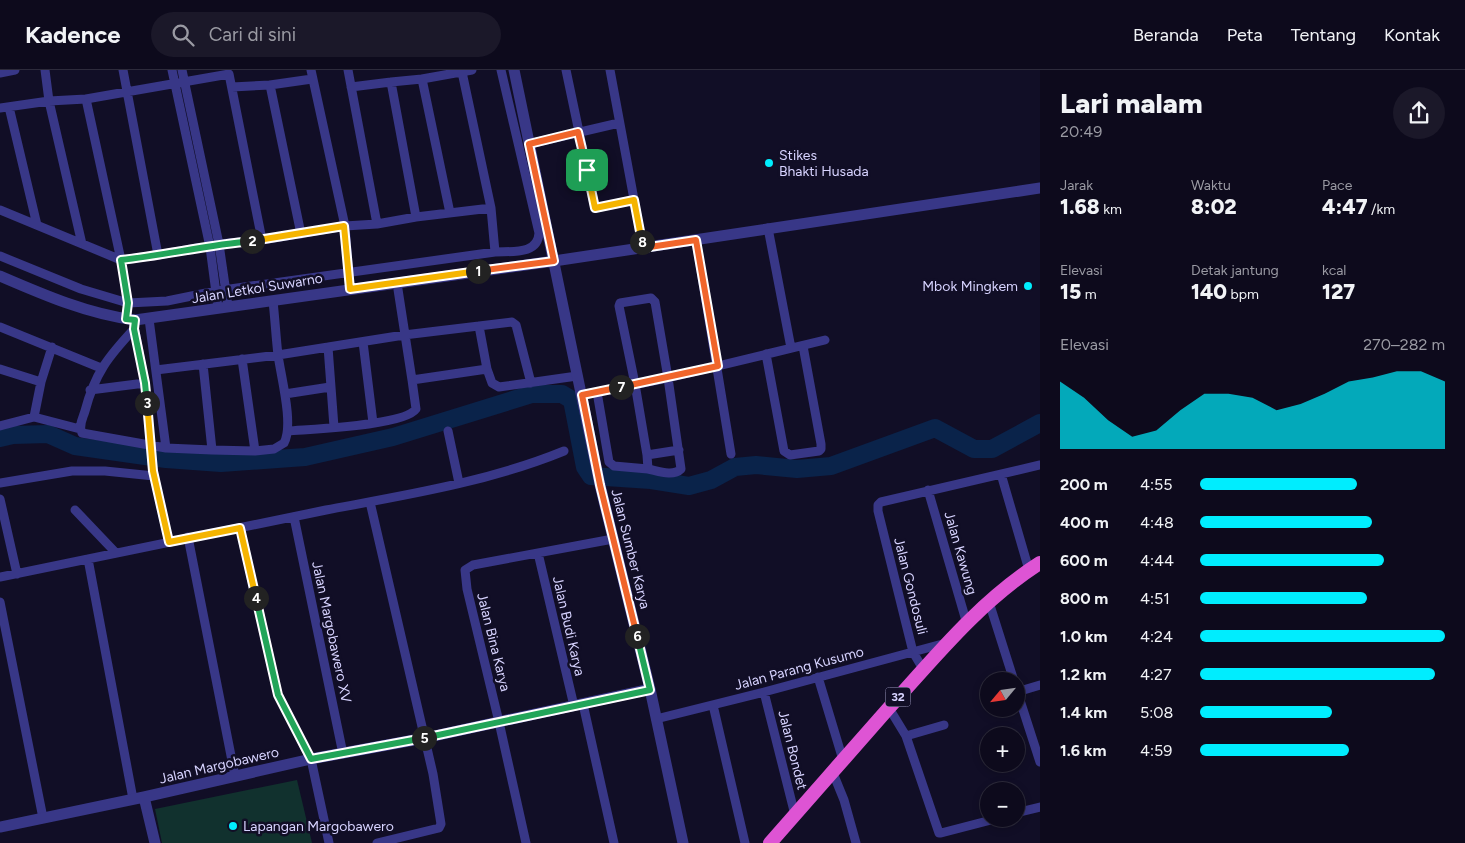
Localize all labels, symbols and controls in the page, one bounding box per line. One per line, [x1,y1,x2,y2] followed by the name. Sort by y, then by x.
[151,12,501,57] search box
[25,20,121,49] text: Kadence
[169,21,197,49] icon: search
[209,23,296,46] text: Cari di sini
[1133,24,1199,46] text: Beranda
[1227,24,1263,46] text: Peta
[1291,24,1356,46] text: Tentang
[1384,24,1440,46] text: Kontak
[1060,86,1203,120] text: Lari malam
[1393,87,1445,139] button: share
[1060,122,1102,141] text: 20:49
[779,147,869,180] place label: Stikes Bhakti Husada
[566,149,608,191] pin
[573,156,601,184] icon: arrive
[763,157,775,169] marker: Stikes Bhakti Husada
[1060,177,1093,194] text: Jarak
[1191,177,1231,194] text: Waktu
[1322,177,1352,194] text: Pace
[1060,194,1100,219] text: 1.68
[1191,194,1237,219] text: 8:02
[1322,194,1368,219] text: 4:47
[1100,201,1122,218] text: km
[1368,201,1395,218] text: /km
[240,228,264,254] pin: 2
[630,230,654,254] pin: 8
[248,233,257,250] text: 2
[638,234,647,251] text: 8
[466,258,490,284] pin: 1
[1060,262,1103,279] text: Elevasi
[1191,262,1279,279] text: Detak jantung
[1322,262,1346,279] text: kcal
[476,263,481,280] text: 1
[190,270,324,307] street label: Jalan Letkol Suwarno
[922,278,1018,295] place label: Mbok Mingkem
[1060,279,1081,304] text: 15
[1191,279,1227,304] text: 140
[1322,279,1355,304] text: 127
[1022,280,1034,292] marker: Mbok Mingkem
[1081,286,1097,303] text: m
[1227,286,1259,303] text: bpm
[1060,335,1109,354] text: Elevasi
[1363,335,1445,354] text: 270–282 m
[608,374,634,400] pin: 7
[618,379,625,396] text: 7
[134,390,160,416] pin: 3
[144,395,151,412] text: 3
[1060,475,1108,494] text: 200 m
[1140,475,1172,494] text: 4:55
[607,487,654,611] street label: Jalan Sumber Karya
[940,509,981,597] street label: Jalan Kawung
[1060,513,1109,532] text: 400 m
[1140,513,1174,532] text: 4:48
[890,536,931,636] street label: Jalan Gondosuli
[1060,551,1108,570] text: 600 m
[1140,551,1174,570] text: 4:44
[308,560,355,705] street label: Jalan Margobawero XV
[549,575,588,678] street label: Jalan Budi Karya
[244,586,268,610] pin: 4
[1060,589,1108,608] text: 800 m
[1140,589,1170,608] text: 4:51
[252,590,261,607] text: 4
[473,591,514,693] street label: Jalan Bina Karya
[624,624,650,648] pin: 6
[1060,627,1107,646] text: 1.0 km
[1140,627,1173,646] text: 4:24
[633,628,642,645] text: 6
[733,643,866,694] street label: Jalan Parang Kusumo
[1060,665,1106,684] text: 1.2 km
[1140,665,1172,684] text: 4:27
[980,672,1025,718] north arrow
[980,672,1025,827] map controls
[886,688,910,706] road number: 32
[1060,703,1107,722] text: 1.4 km
[1140,703,1173,722] text: 5:08
[774,709,811,792] street label: Jalan Bondet
[412,726,436,750] pin: 5
[980,727,1025,772] button: +
[420,730,429,747] text: 5
[1060,741,1106,760] text: 1.6 km
[1140,741,1172,760] text: 4:59
[158,743,281,788] street label: Jalan Margobawero
[980,782,1025,827] button: −
[243,818,394,835] place label: Lapangan Margobawero
[227,820,239,832] marker: Lapangan Margobawero

